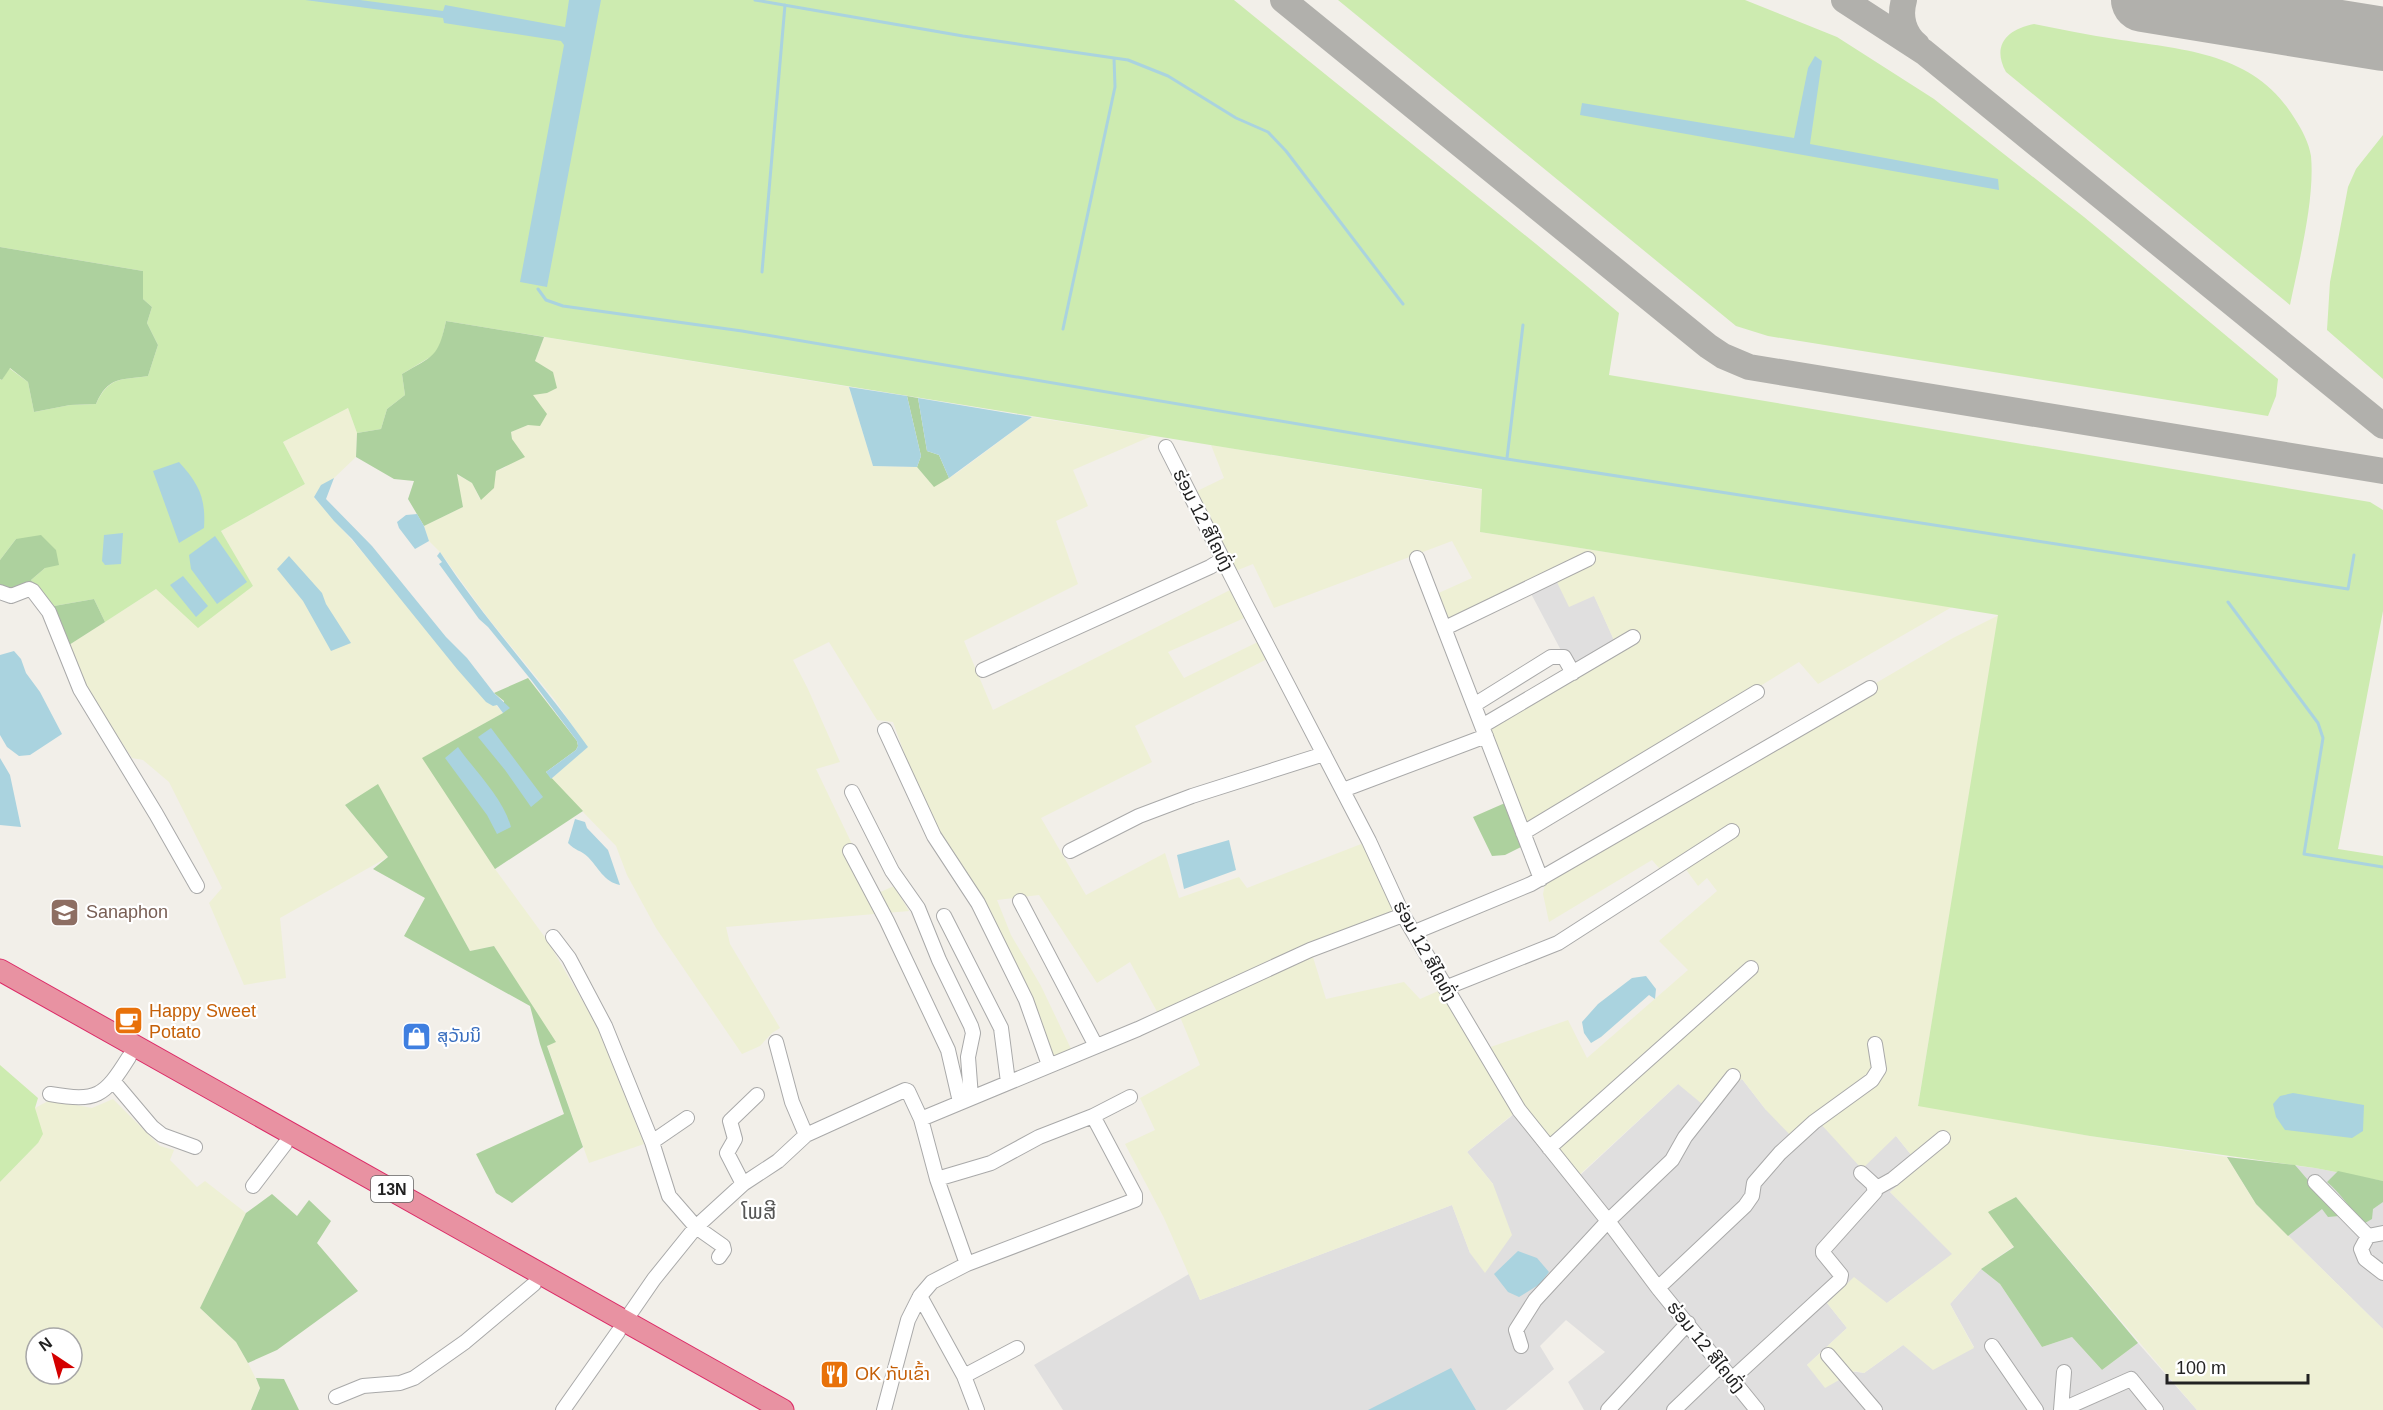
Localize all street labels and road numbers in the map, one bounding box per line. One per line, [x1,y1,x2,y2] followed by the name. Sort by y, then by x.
[1169,465,1240,574] street label: ຮ່ອມ 12 ສີໄຄທົ່ງ
[1389,896,1463,1005] street label: ຮ່ອມ 12 ສີໄຄທົ່ງ
[371,1176,413,1202] road number: 13N
[1663,1296,1751,1397] street label: ຮ່ອມ 12 ສີໄຄທົ່ງ

